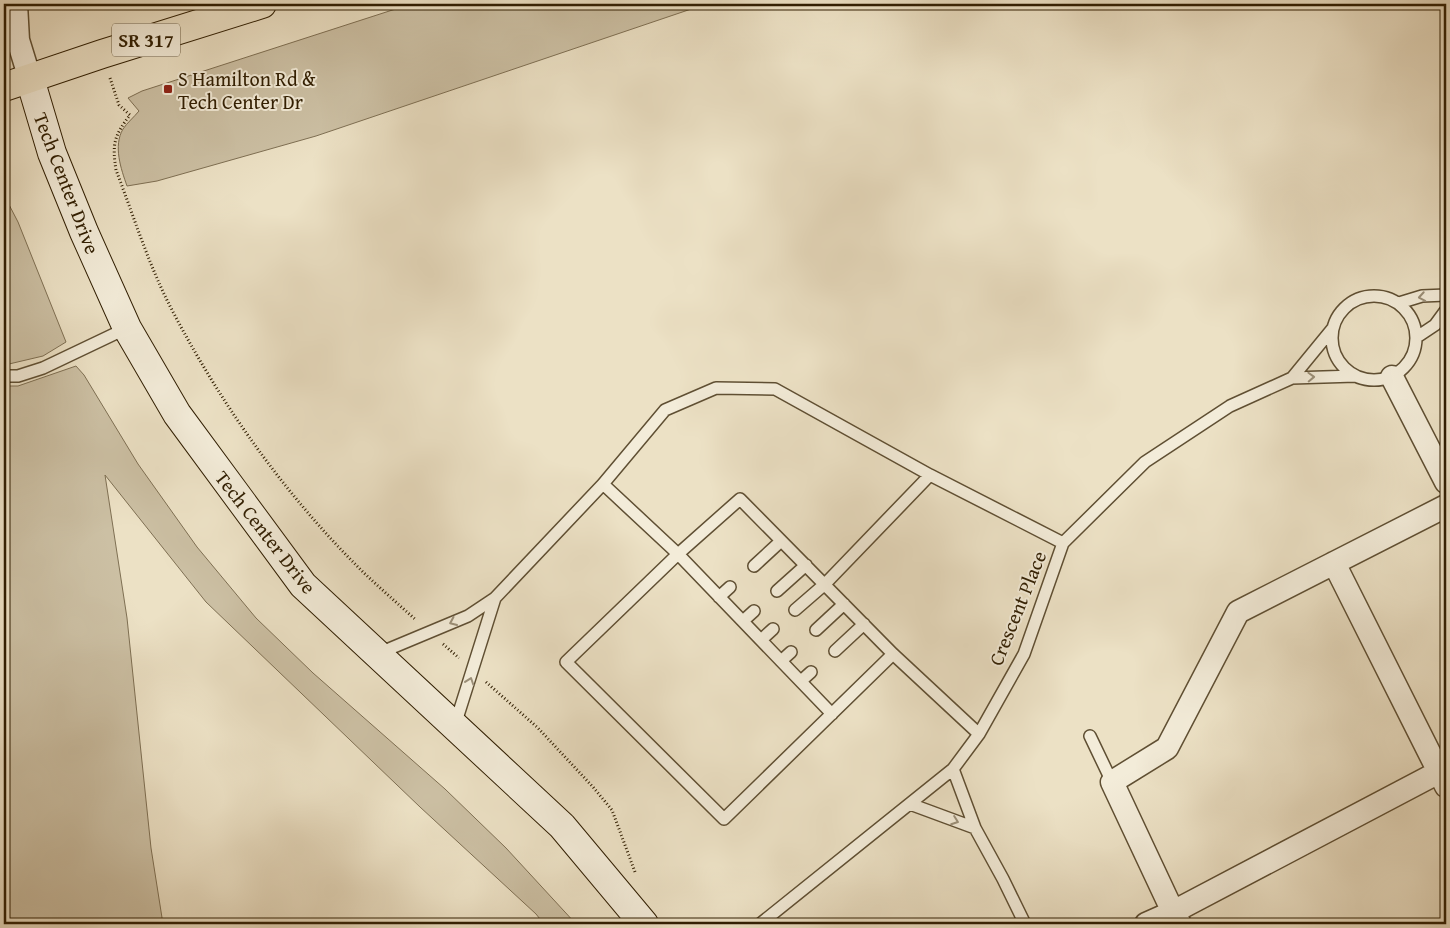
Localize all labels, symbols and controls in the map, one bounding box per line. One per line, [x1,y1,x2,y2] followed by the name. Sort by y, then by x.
[112,24,180,56] road number: SR 317
[178,64,316,116] place label: S Hamilton Rd & Tech Center Dr
[162,83,174,95] marker: S Hamilton Rd & Tech Center Dr
[27,108,107,258] street label: Tech Center Drive
[1418,292,1427,302] one-way arrow
[1308,372,1316,383] one-way arrow
[209,464,323,600] street label: Tech Center Drive
[981,546,1053,670] street label: Crescent Place
[449,616,458,627] one-way arrow
[464,677,474,686] one-way arrow
[950,815,959,825] one-way arrow

